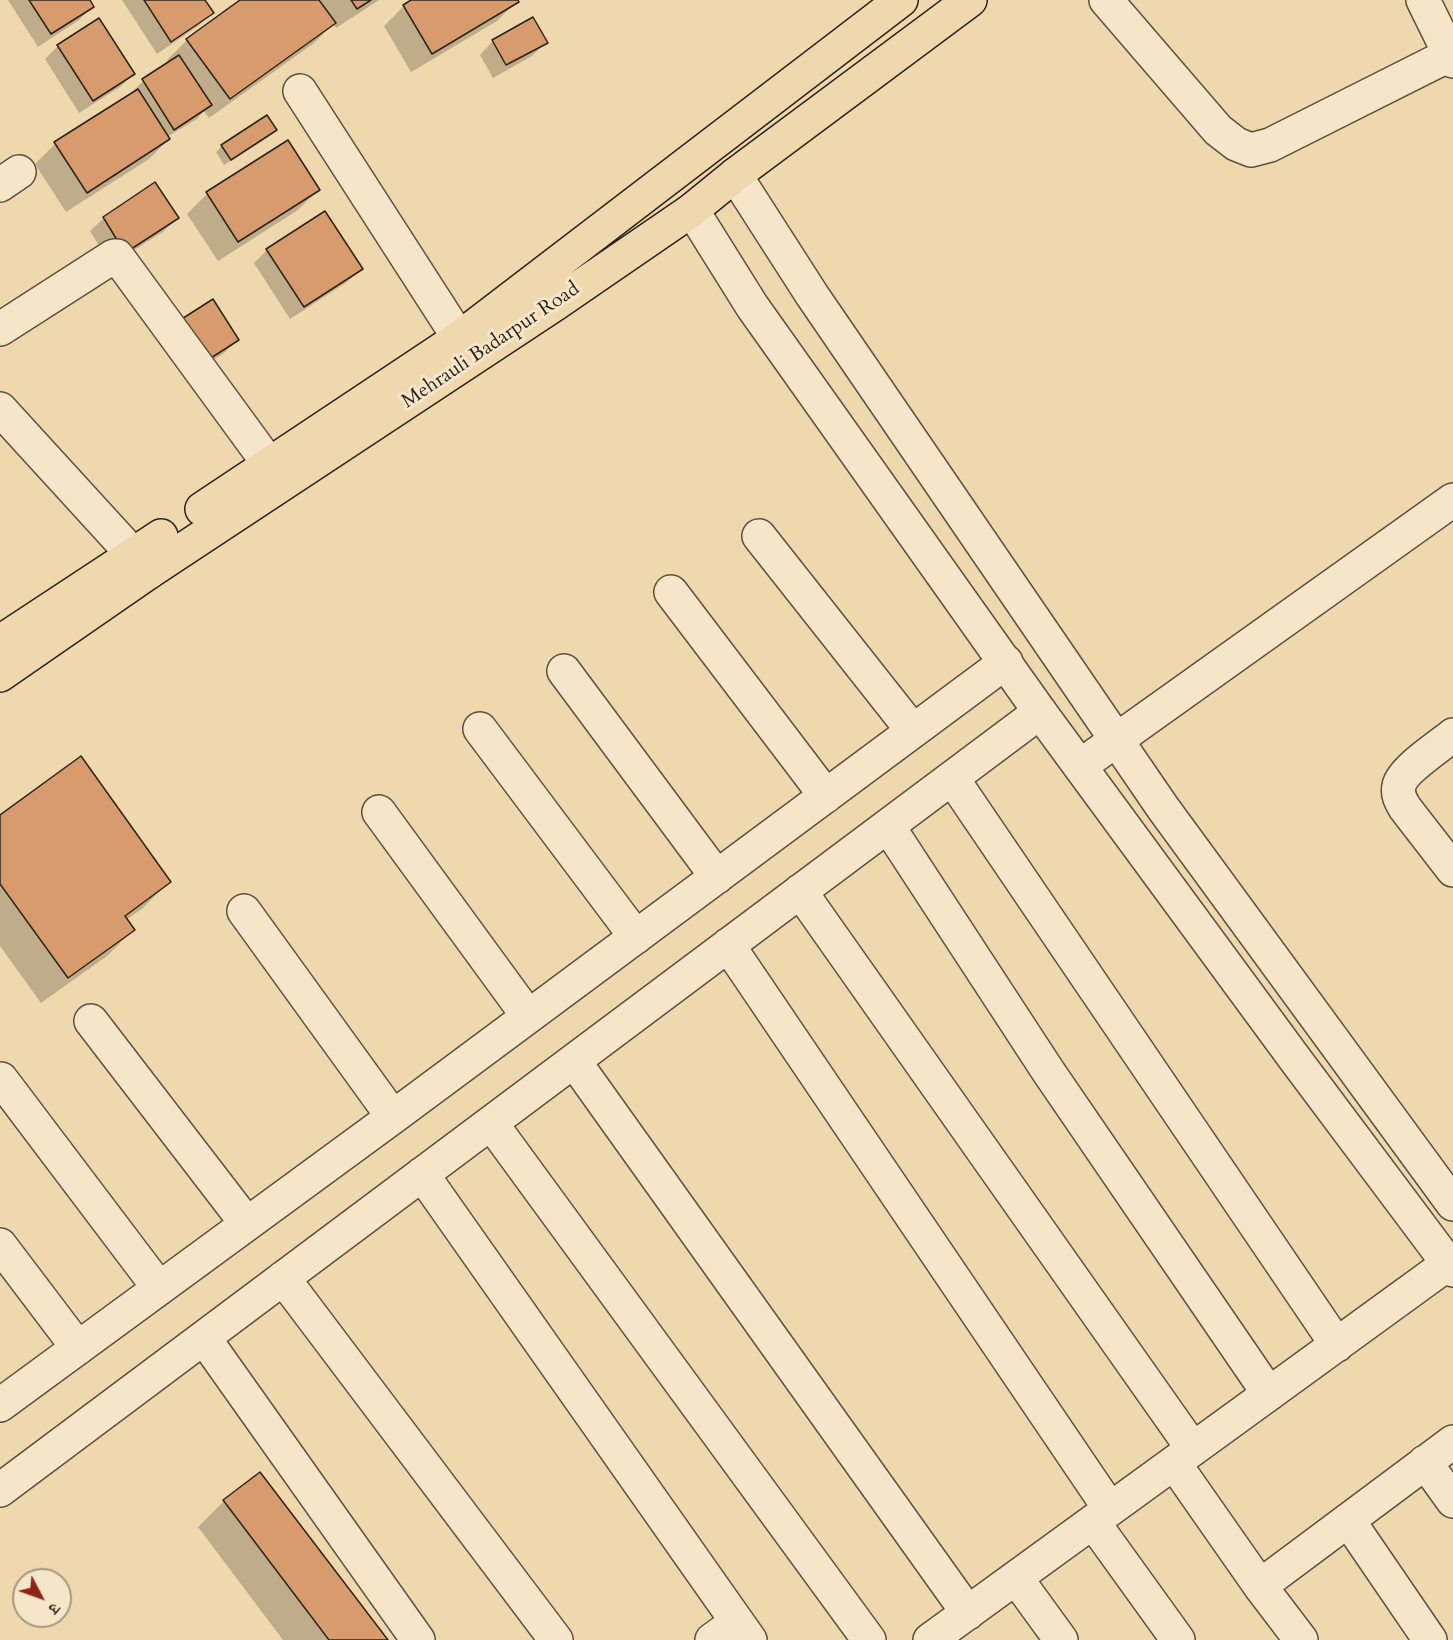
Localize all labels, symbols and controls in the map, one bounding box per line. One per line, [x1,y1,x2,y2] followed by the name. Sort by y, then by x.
[398,278,584,414] street label: Mehrauli Badarpur Road
[12,1568,72,1628] north arrow
[43,1598,65,1619] text: उ

